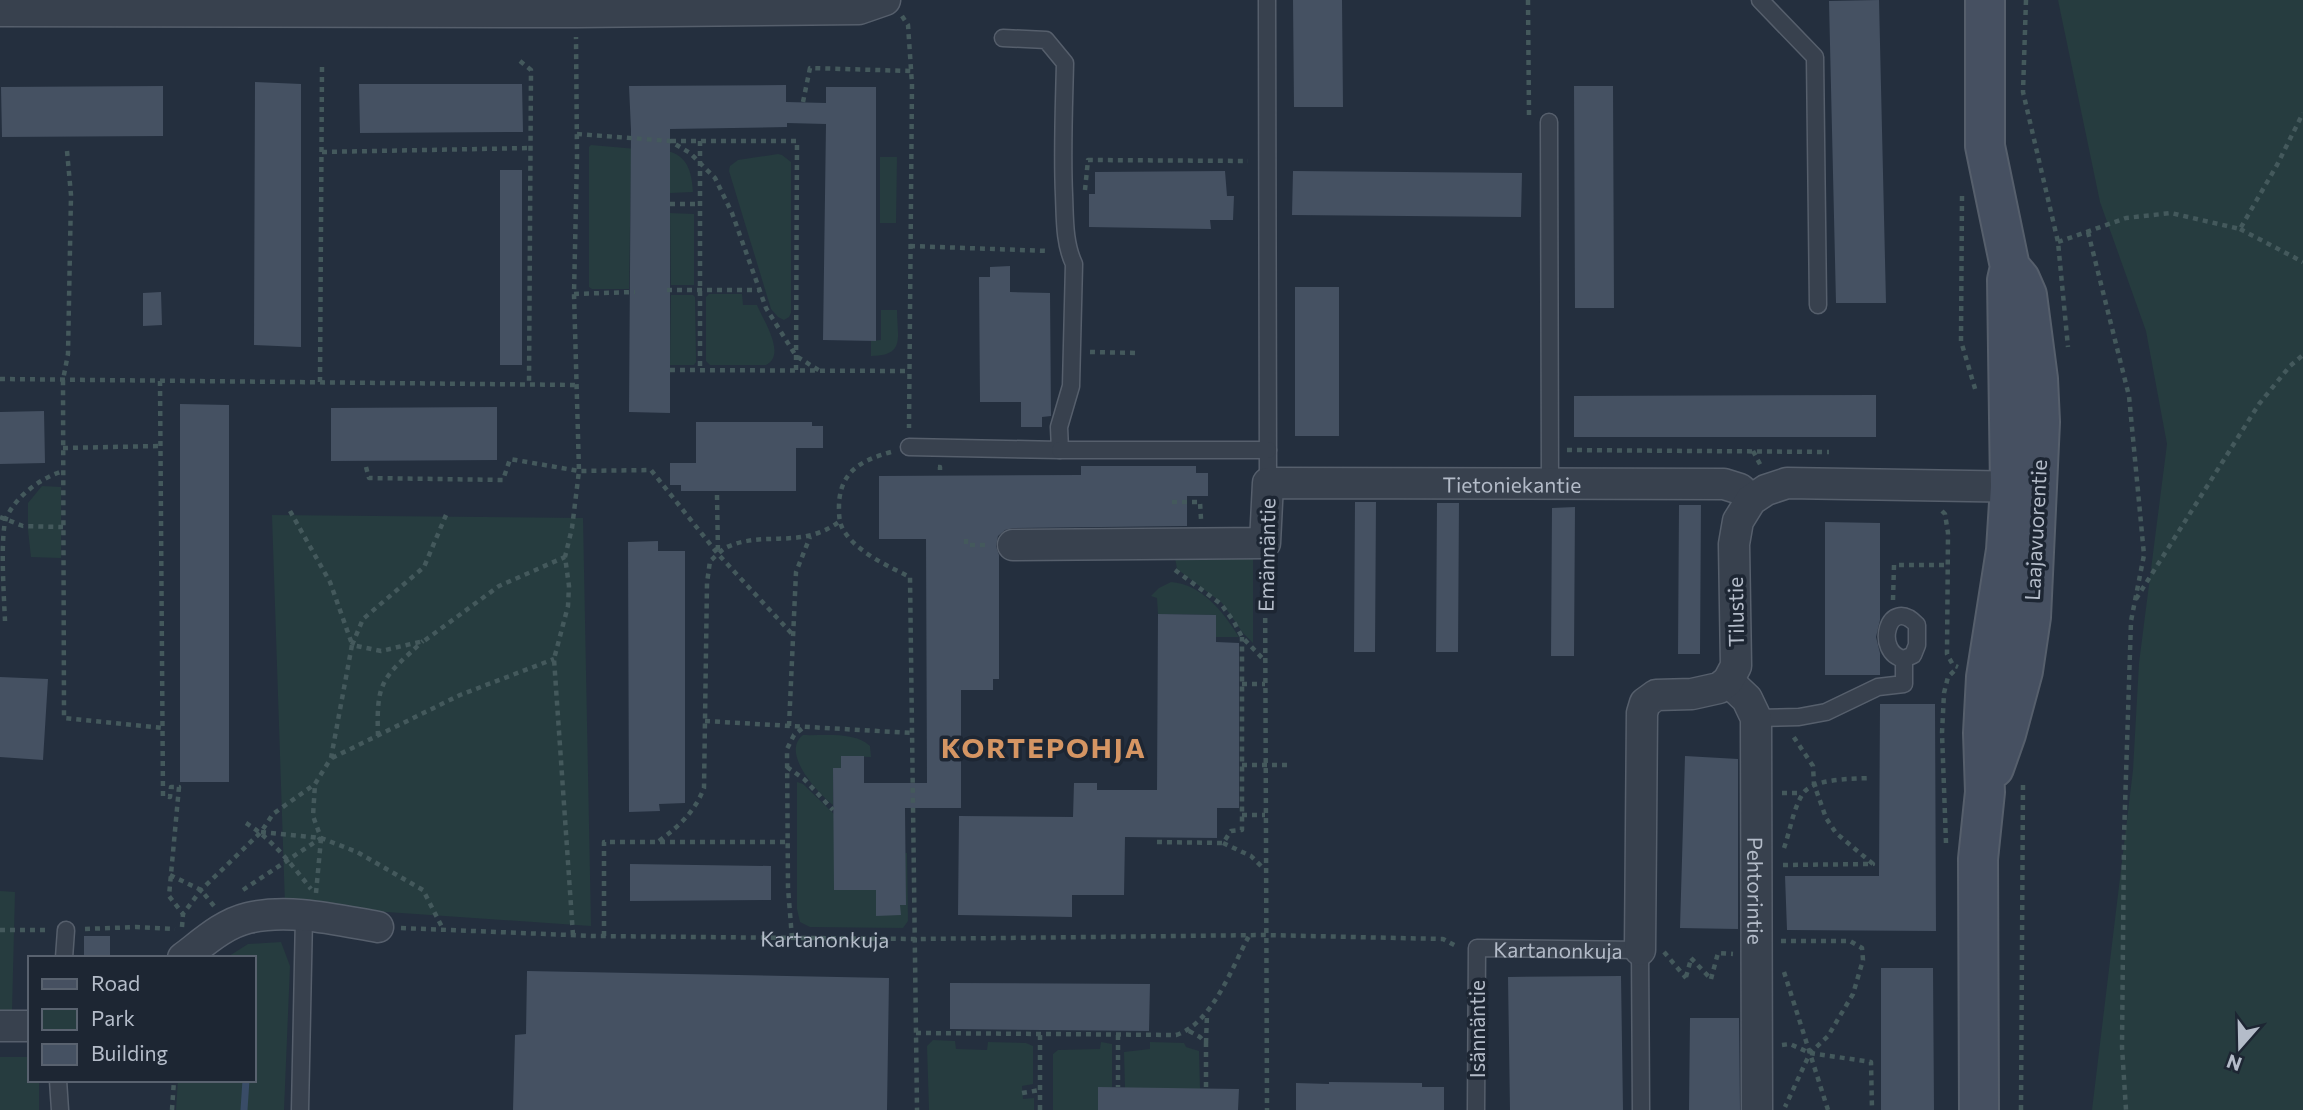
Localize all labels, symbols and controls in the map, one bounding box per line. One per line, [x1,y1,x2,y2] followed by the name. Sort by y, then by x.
[2019,459,2051,601] street label: Laajavuorentie
[1442,471,1581,496] street label: Tietoniekantie
[1253,498,1279,612] street label: Emännäntie
[1722,577,1748,647] street label: Tilustie
[941,730,1147,764] district label: KORTEPOHJA
[1744,837,1769,945] street label: Pehtorintie
[760,925,890,951] street label: Kartanonkuja
[1493,936,1623,962] street label: Kartanonkuja
[28,956,256,1082] legend
[91,970,140,995] text: Road
[1464,980,1489,1078] street label: Isännäntie
[91,1005,135,1030] text: Park
[2205,1012,2275,1082] north arrow
[91,1040,168,1065] text: Building
[2223,1050,2245,1077] text: N

